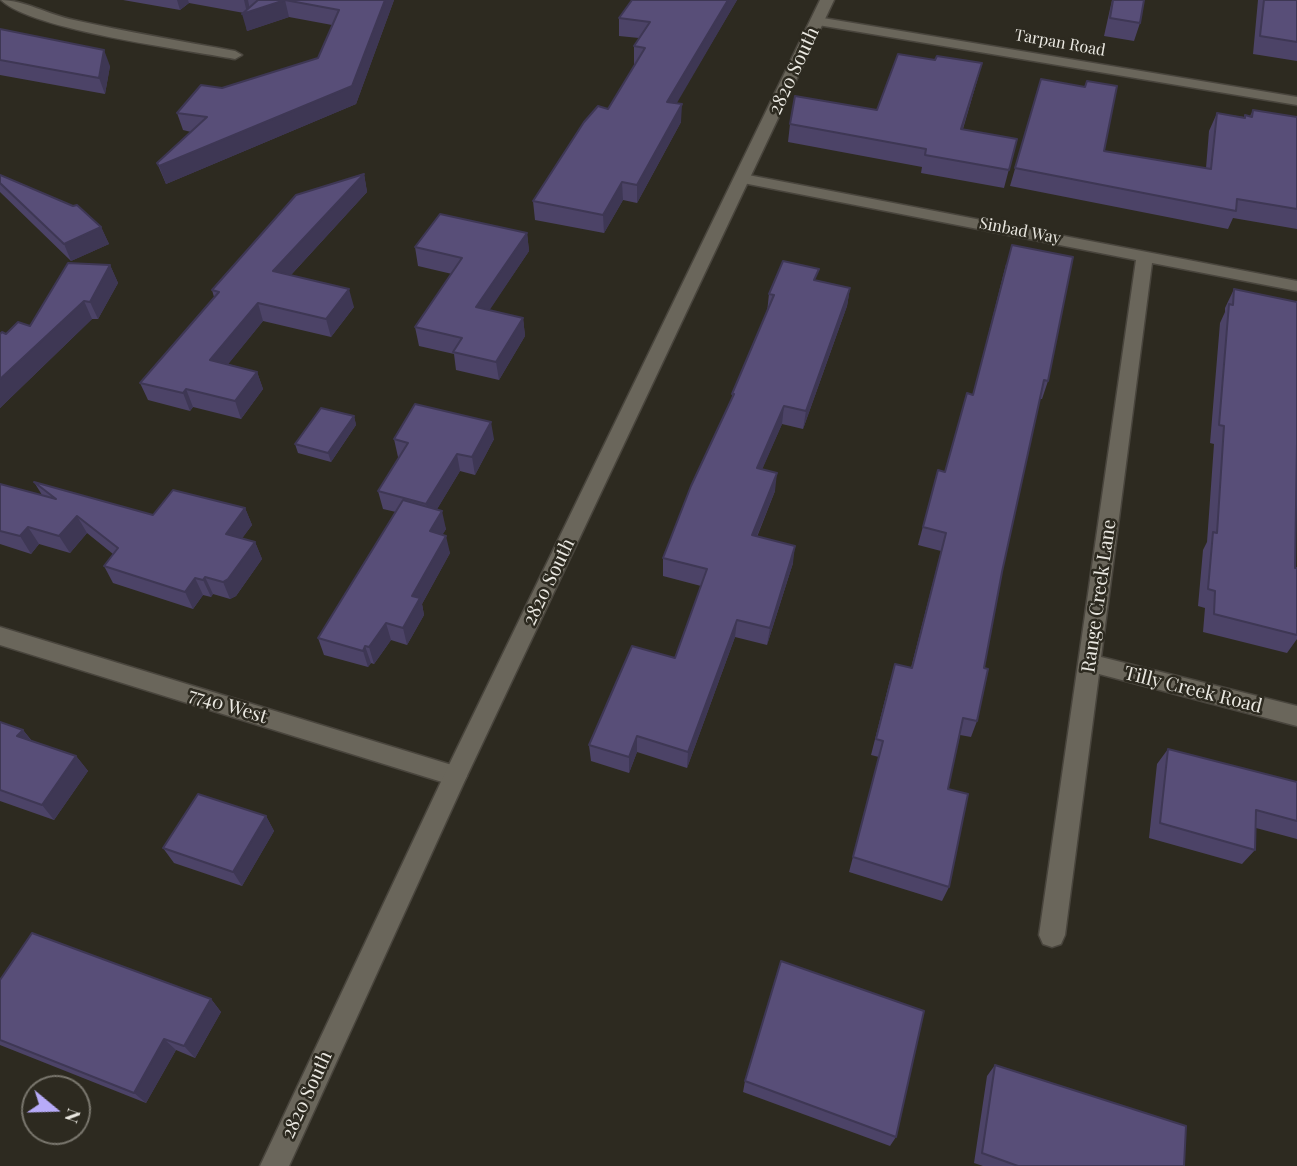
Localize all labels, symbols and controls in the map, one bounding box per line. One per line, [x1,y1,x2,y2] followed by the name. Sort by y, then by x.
[764,24,824,118] street label: 2820 South
[1013,26,1107,60] street label: Tarpan Road
[978,214,1062,248] street label: Sinbad Way
[1077,518,1121,674] street label: Range Creek Lane
[518,535,580,629] street label: 2820 South
[1122,662,1264,718] street label: Tilly Creek Road
[186,683,270,729] street label: 7740 West
[277,1048,337,1142] street label: 2820 South
[21,1075,91,1145] north arrow
[59,1105,88,1127] text: N

